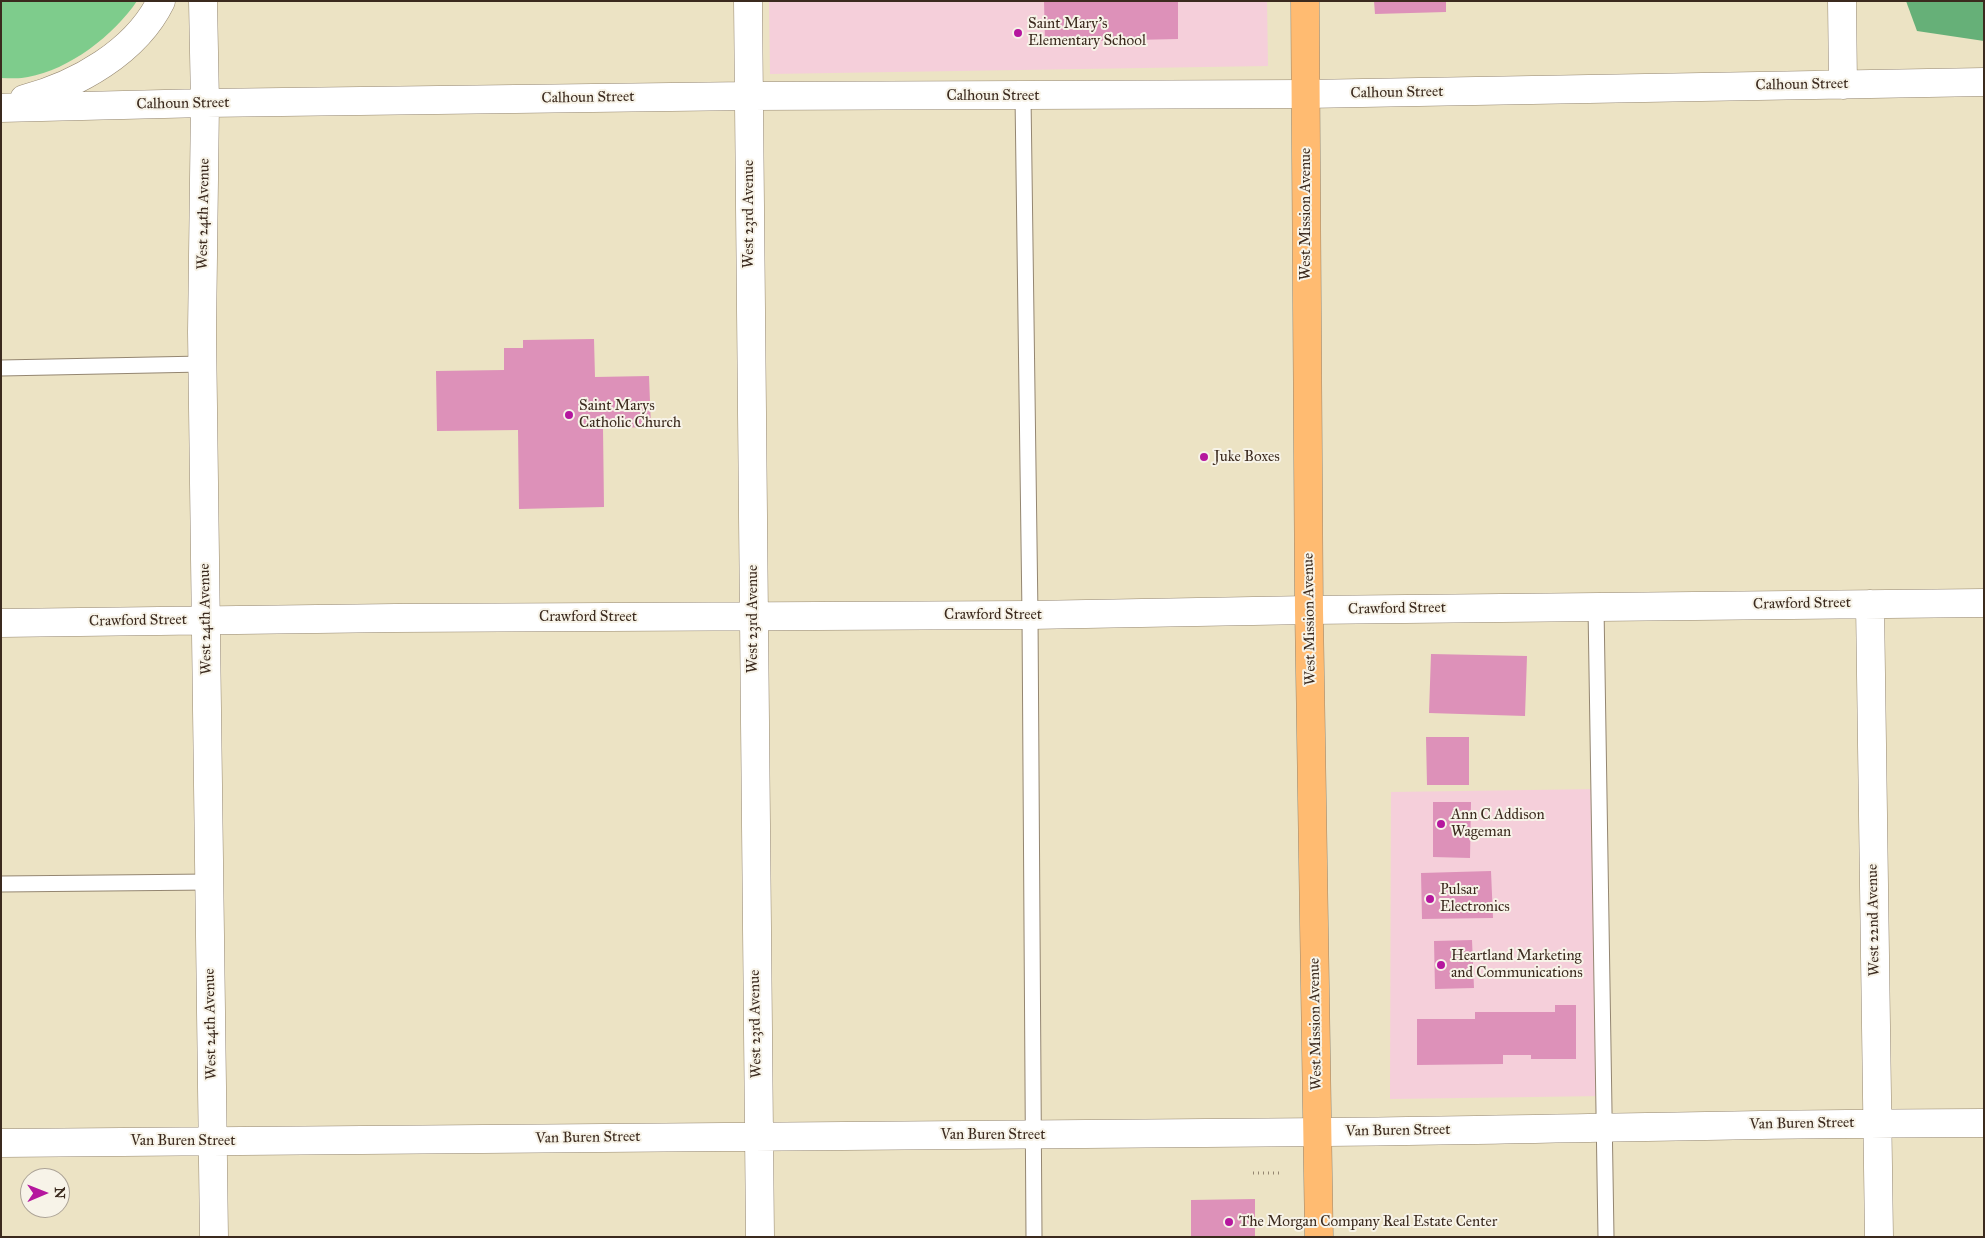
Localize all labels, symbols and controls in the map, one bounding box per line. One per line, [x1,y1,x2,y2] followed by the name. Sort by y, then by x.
[1028,15,1146,50] place label: Saint Mary's Elementary School
[1012,27,1024,39] marker: Saint Mary's Elementary School
[1755,75,1849,95] street label: Calhoun Street
[1350,83,1444,103] street label: Calhoun Street
[946,87,1040,105] street label: Calhoun Street
[541,88,635,108] street label: Calhoun Street
[136,94,230,114] street label: Calhoun Street
[1297,148,1315,280] street label: West Mission Avenue
[194,158,214,270] street label: West 24th Avenue
[740,160,758,268] street label: West 23rd Avenue
[579,397,681,432] place label: Saint Marys Catholic Church
[563,409,575,421] marker: Saint Marys Catholic Church
[1214,448,1280,466] place label: Juke Boxes
[1198,451,1210,463] marker: Juke Boxes
[1300,553,1320,685] street label: West Mission Avenue
[196,563,216,675] street label: West 24th Avenue
[744,565,762,673] street label: West 23rd Avenue
[1753,594,1851,614] street label: Crawford Street
[1348,599,1446,619] street label: Crawford Street
[944,606,1042,624] street label: Crawford Street
[539,608,637,626] street label: Crawford Street
[89,611,187,631] street label: Crawford Street
[1451,806,1544,841] place label: Ann C Addison Wageman
[1435,818,1447,830] marker: Ann C Addison Wageman
[1864,864,1884,976] street label: West 22nd Avenue
[1440,881,1510,916] place label: Pulsar Electronics
[1424,893,1436,905] marker: Pulsar Electronics
[1451,947,1583,982] place label: Heartland Marketing and Communications
[1306,958,1326,1090] street label: West Mission Avenue
[1435,959,1447,971] marker: Heartland Marketing and Communications
[201,968,221,1080] street label: West 24th Avenue
[746,970,766,1078] street label: West 23rd Avenue
[1749,1114,1855,1134] street label: Van Buren Street
[1345,1121,1451,1141] street label: Van Buren Street
[940,1126,1046,1144] street label: Van Buren Street
[535,1128,641,1148] street label: Van Buren Street
[130,1132,236,1150] street label: Van Buren Street
[20,1168,70,1218] north arrow
[51,1187,68,1199] text: N
[1239,1213,1497,1231] place label: The Morgan Company Real Estate Center
[1223,1216,1235,1228] marker: The Morgan Company Real Estate Center

